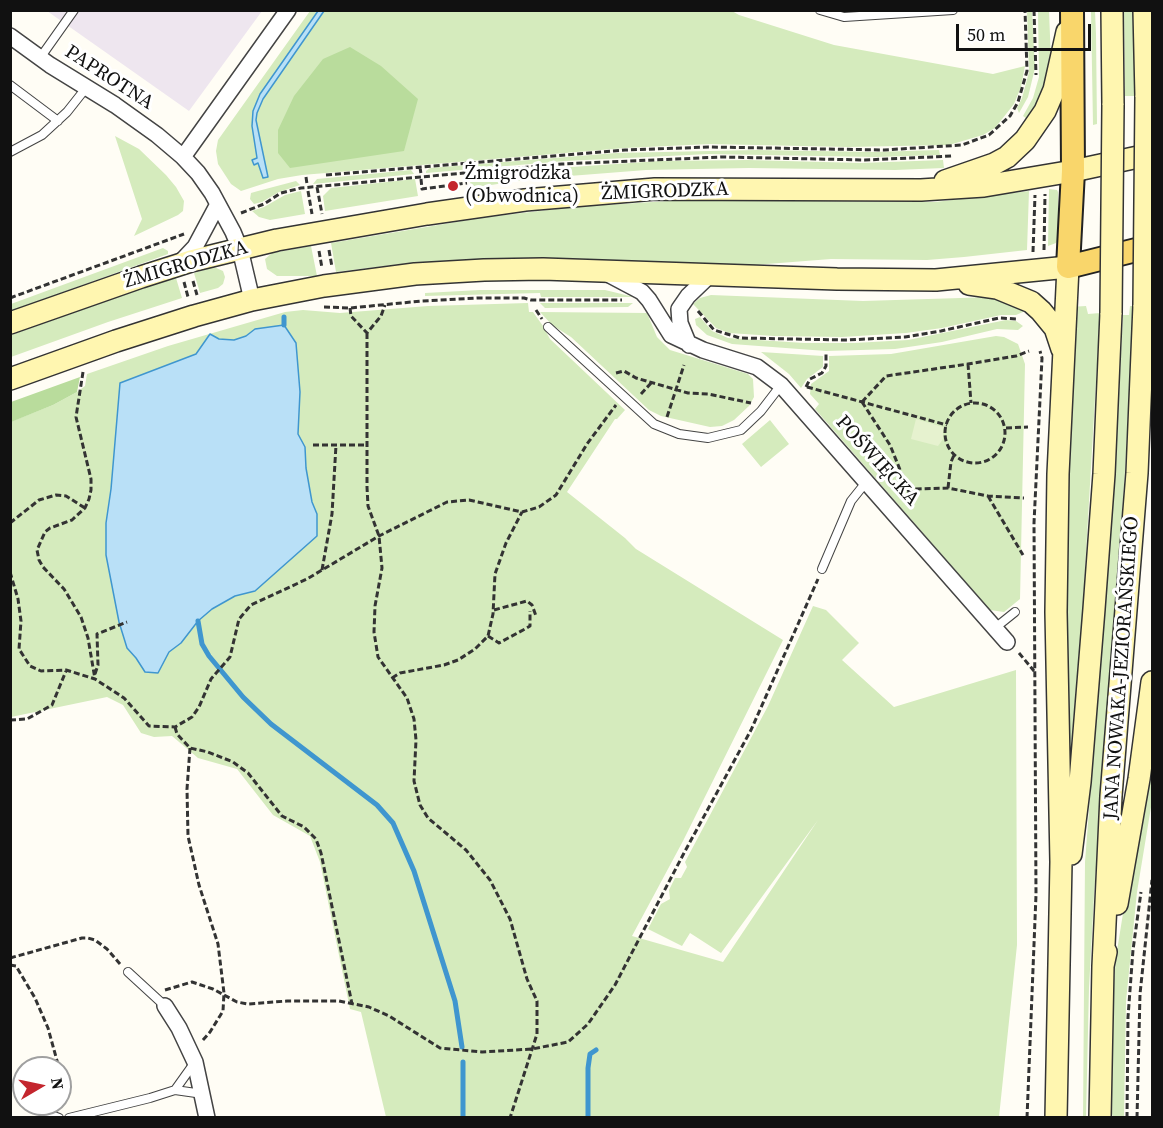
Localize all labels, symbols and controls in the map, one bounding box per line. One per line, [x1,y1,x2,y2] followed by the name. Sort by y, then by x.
[959,12,1094,50] scale bar
[967,22,1005,47] text: 50 m
[60,40,158,116] street label: PAPROTNA
[465,162,579,209] place label: Żmigrodzka (Obwodnica)
[601,178,729,206] street label: ŻMIGRODZKA
[446,179,460,193] marker: Żmigrodzka (Obwodnica)
[121,236,251,294] street label: ŻMIGRODZKA
[830,411,924,511] street label: POŚWIĘCKA
[1099,515,1145,821] street label: JANA NOWAKA-JEZIORAŃSKIEGO
[12,1056,72,1116] north arrow
[46,1076,70,1091] text: N

